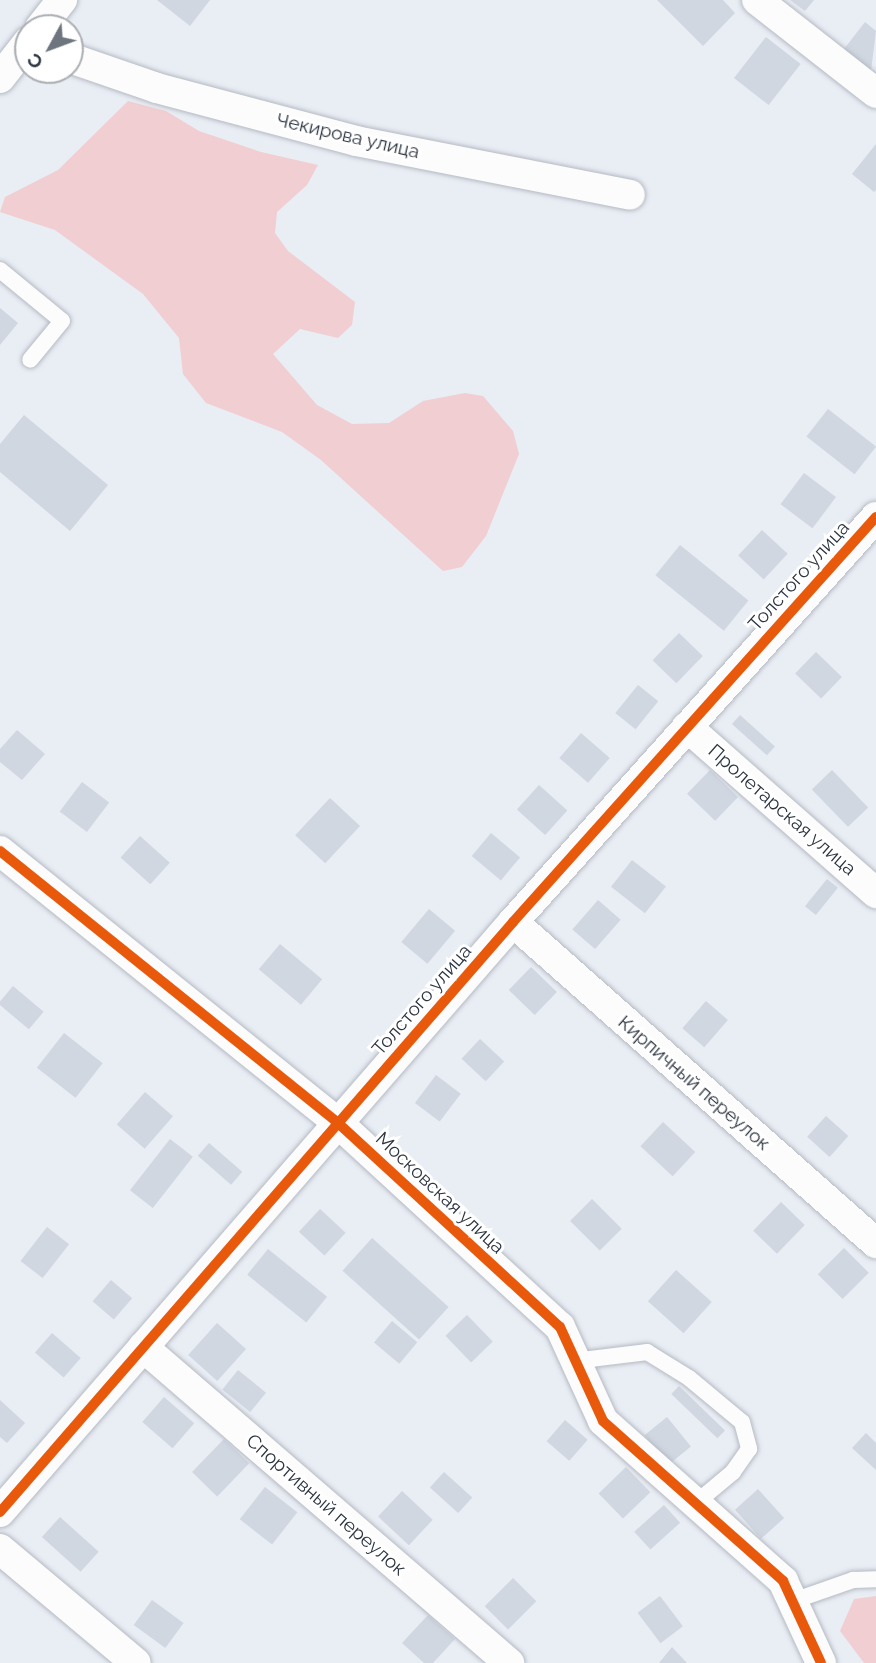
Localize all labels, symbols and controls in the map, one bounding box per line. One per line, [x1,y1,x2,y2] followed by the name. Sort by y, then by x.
[14,14,84,84] north arrow
[22,49,47,74] text: С
[274,108,422,164] street label: Чекирова улица
[744,516,854,636] street label: Толстого улица
[703,739,861,881] street label: Пролетарская улица
[367,940,477,1060] street label: Толстого улица
[613,1011,775,1155] street label: Кирпичный переулок
[371,1127,509,1259] street label: Московская улица
[241,1429,411,1581] street label: Спортивный переулок

